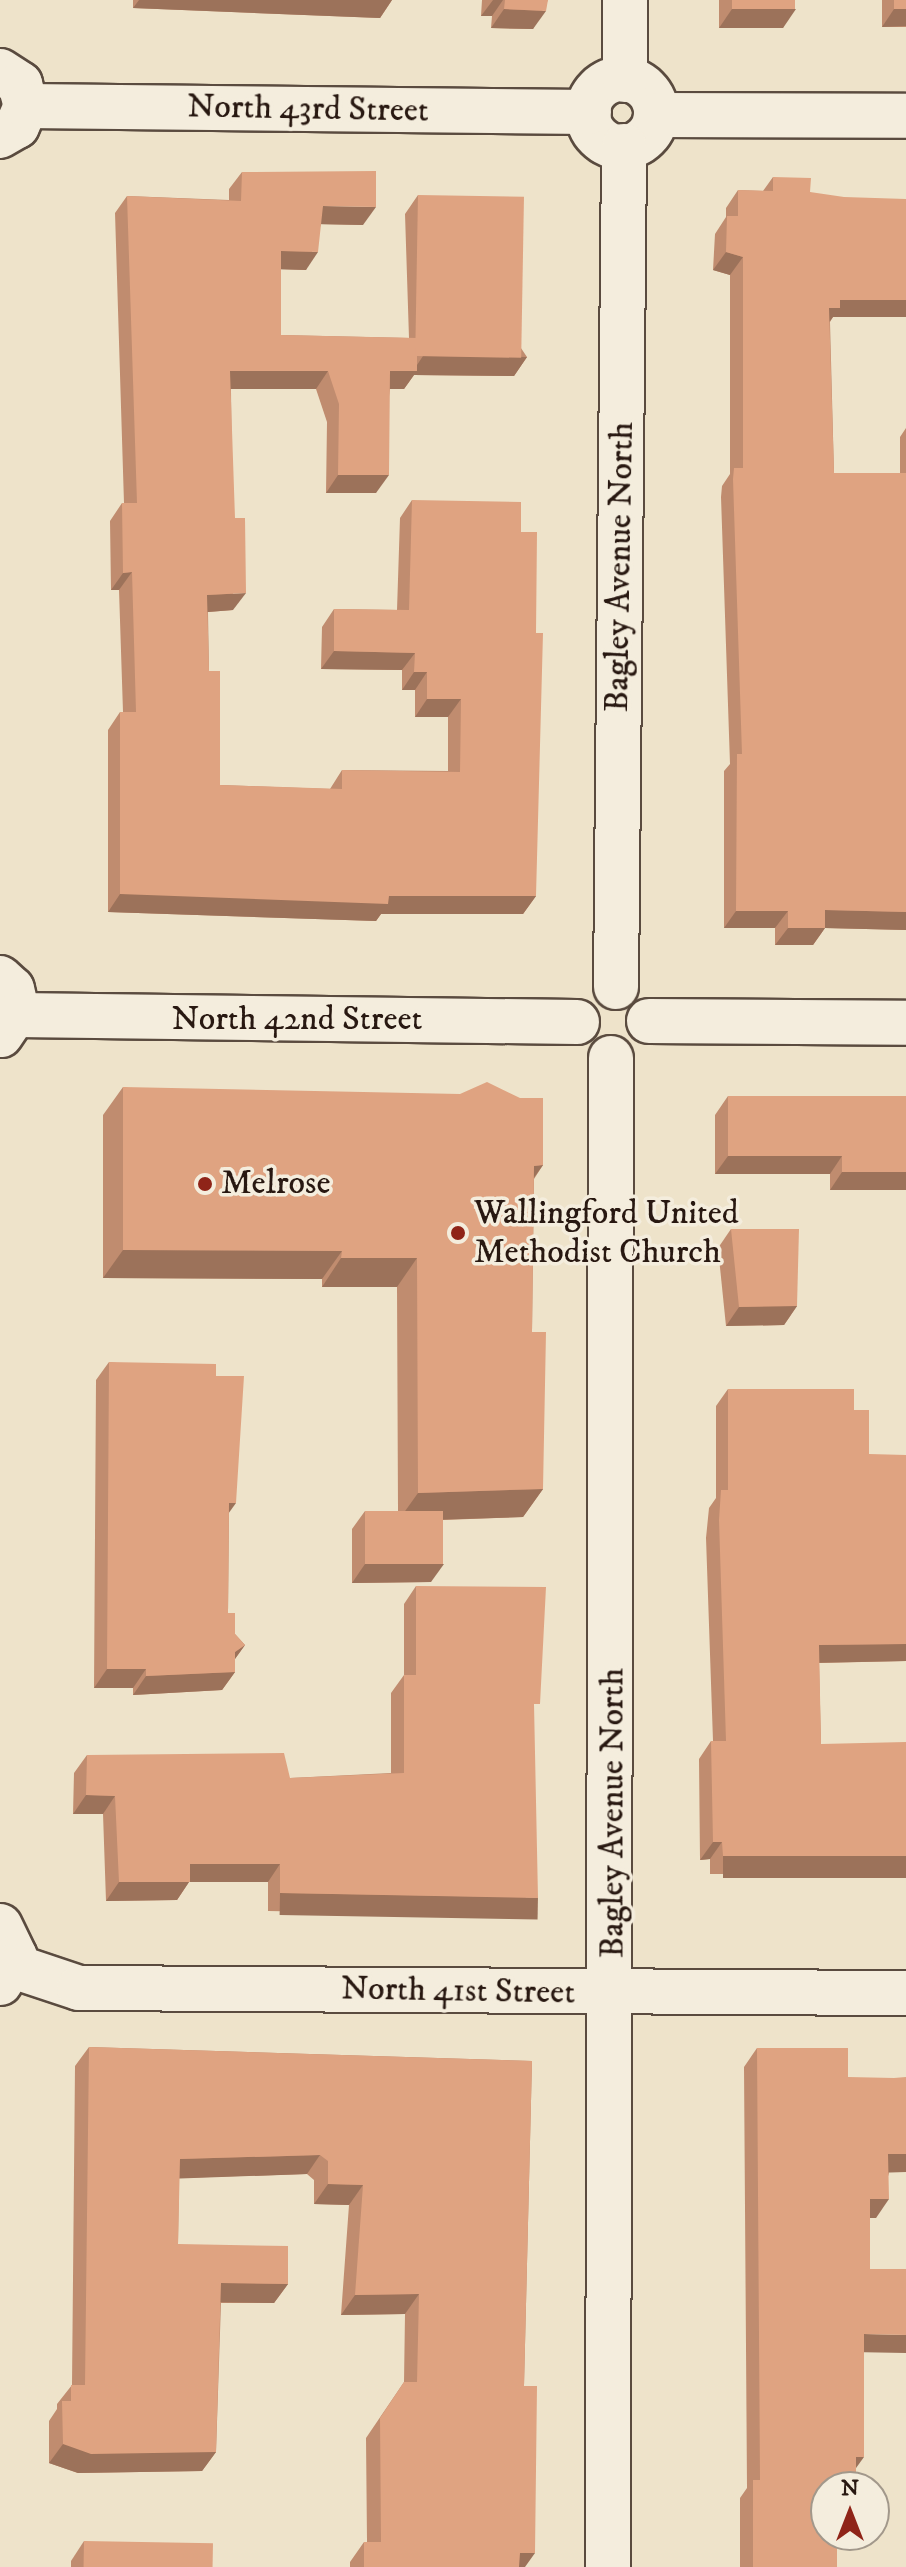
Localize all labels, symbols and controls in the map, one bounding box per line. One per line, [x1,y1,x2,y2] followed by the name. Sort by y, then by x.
[187,86,429,132] street label: North 43rd Street
[597,421,643,713] street label: Bagley Avenue North
[172,1000,422,1040] street label: North 42nd Street
[221,1164,331,1204] place label: Melrose
[196,1175,214,1193] marker: Melrose
[474,1193,739,1272] place label: Wallingford United Methodist Church
[449,1224,467,1242] marker: Wallingford United Methodist Church
[593,1668,633,1958] street label: Bagley Avenue North
[341,1969,575,2013] street label: North 41st Street
[810,2471,890,2551] north arrow
[841,2475,859,2502] text: N

